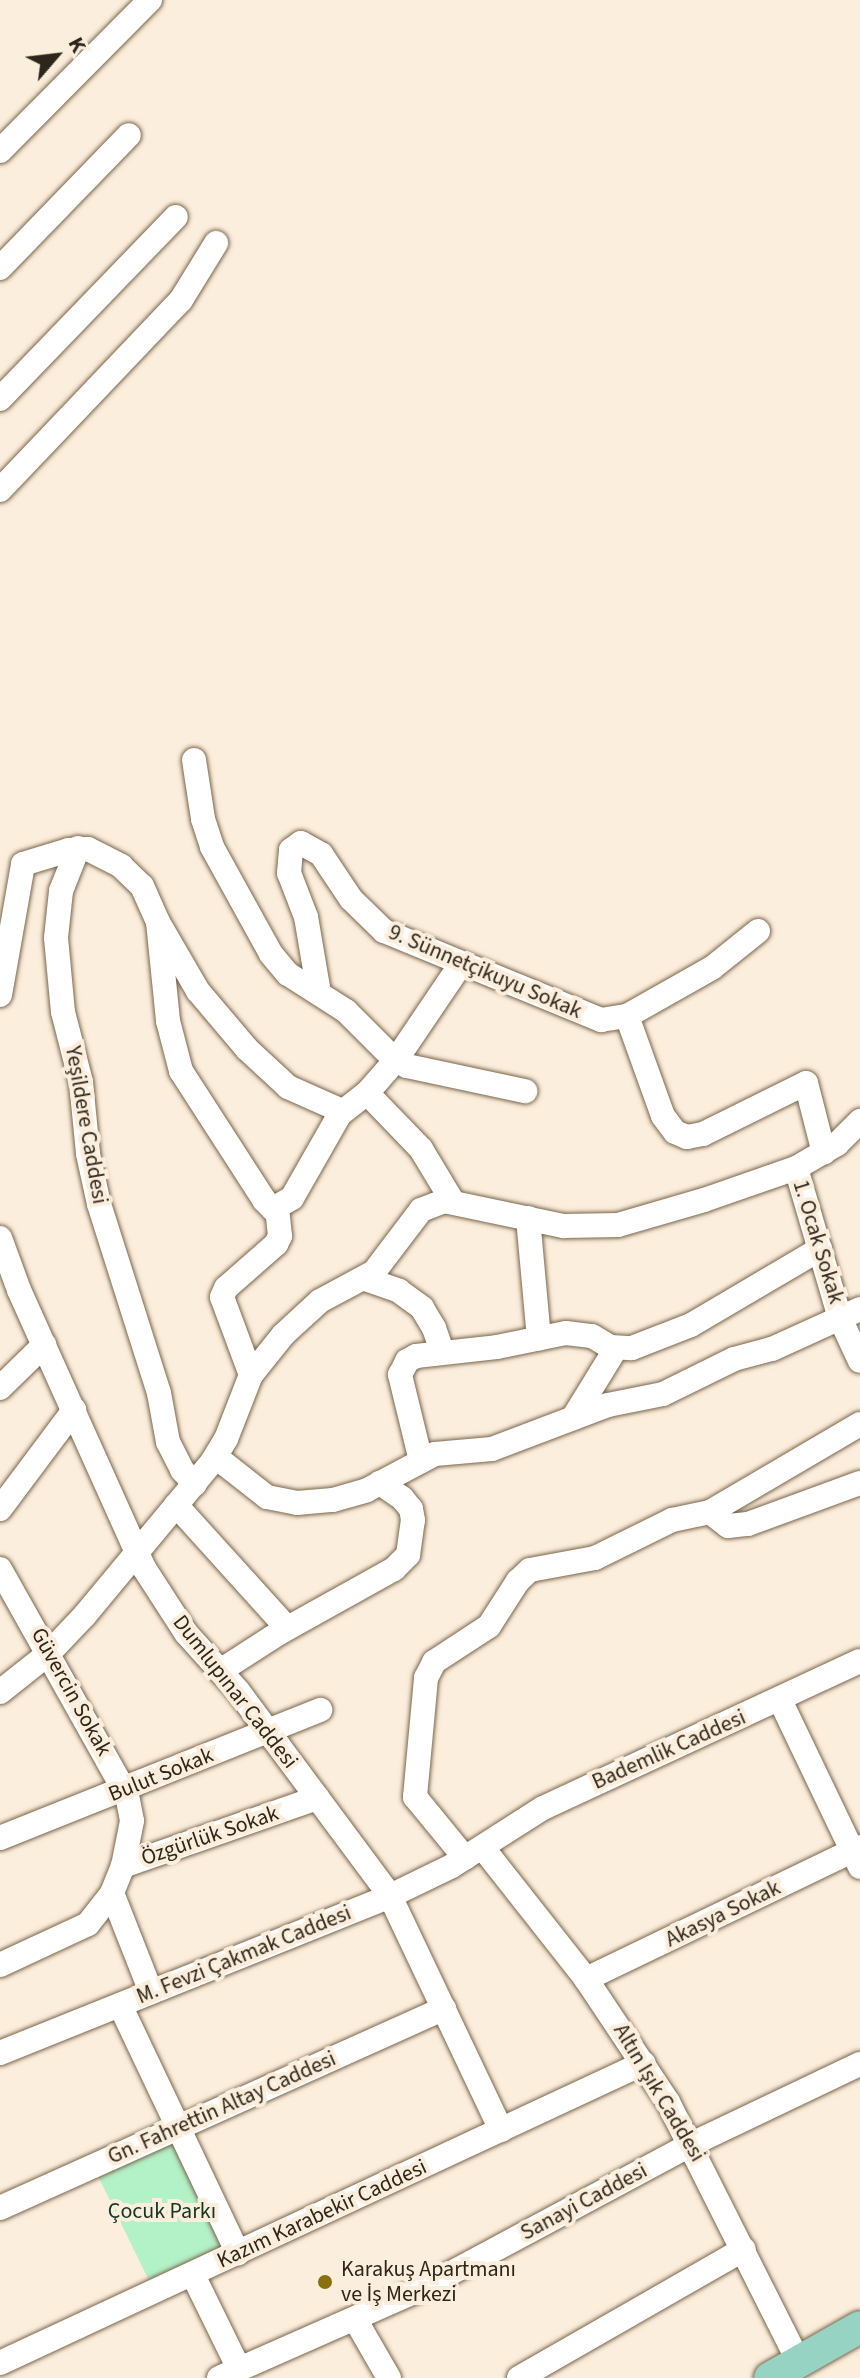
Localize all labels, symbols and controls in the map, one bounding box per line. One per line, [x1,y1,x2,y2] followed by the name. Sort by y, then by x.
[16,16,96,96] north arrow
[60,31,94,58] text: K
[384,919,586,1025] street label: 9. Sünnetçikuyu Sokak
[59,1044,113,1206] street label: Yeşildere Caddesi
[787,1177,849,1307] street label: 1. Ocak Sokak
[167,1610,303,1774] street label: Dumlupınar Caddesi
[25,1623,117,1761] street label: Güvercin Sokak
[588,1704,750,1796] street label: Bademlik Caddesi
[105,1742,217,1808] street label: Bulut Sokak
[138,1800,282,1872] street label: Özgürlük Sokak
[661,1875,785,1953] street label: Akasya Sokak
[133,1900,355,2010] street label: M. Fevzi Çakmak Caddesi
[607,2019,711,2167] street label: Altın Işık Caddesi
[104,2046,340,2170] street label: Gn. Fahrettin Altay Caddesi
[213,2154,431,2274] street label: Kazım Karabekir Caddesi
[516,2158,652,2246] street label: Sanayi Caddesi
[108,2199,216,2225] park label: Çocuk Parkı
[341,2256,516,2308] place label: Karakuş Apartmanı ve İş Merkezi
[316,2273,334,2291] marker: Karakuş Apartmanı ve İş Merkezi

